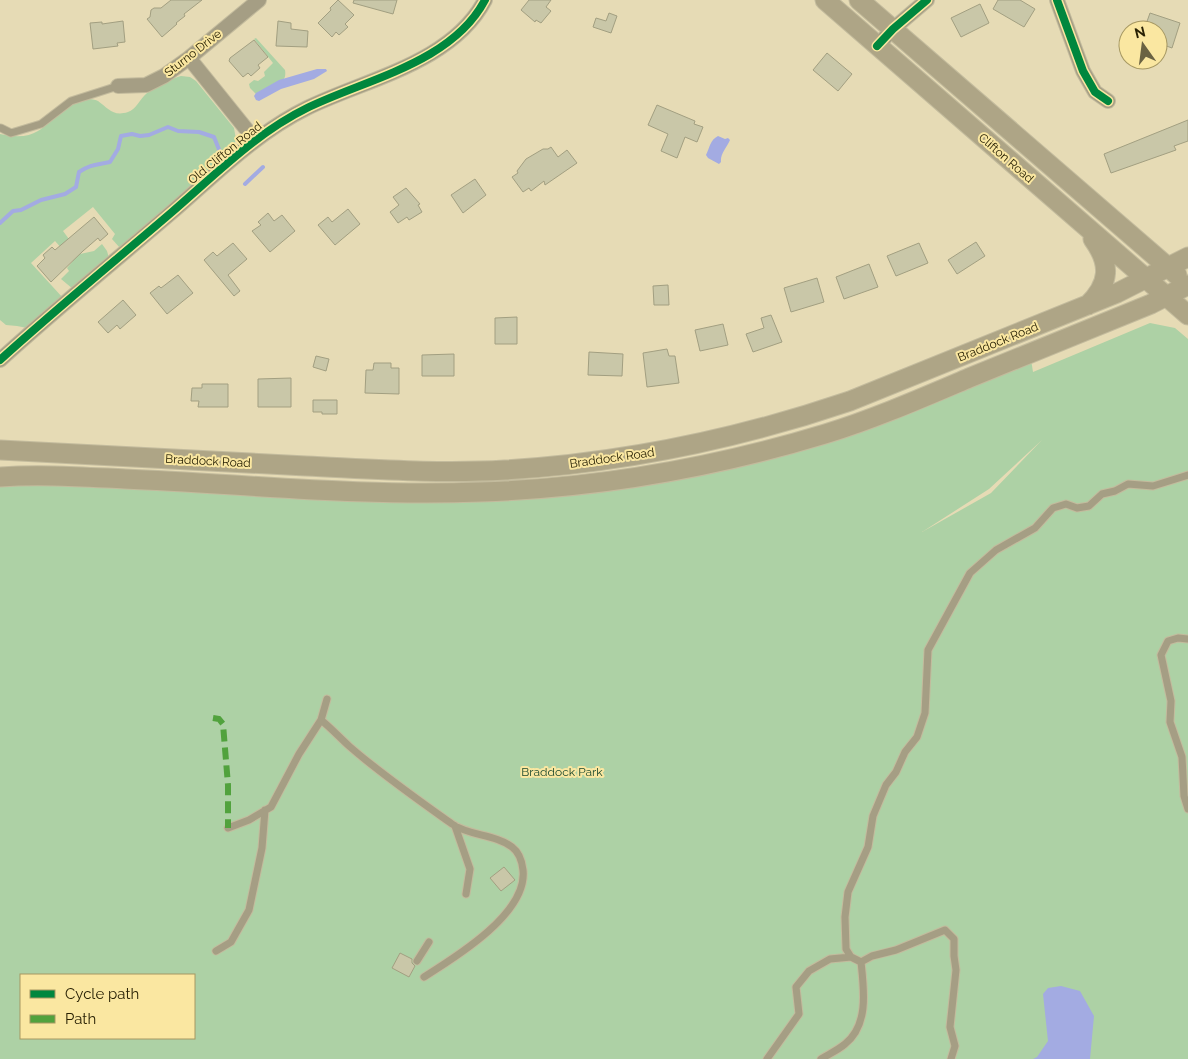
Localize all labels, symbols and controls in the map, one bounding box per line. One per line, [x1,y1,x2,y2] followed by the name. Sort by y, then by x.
[1118,20,1168,70] north arrow
[1133,23,1147,41] text: N
[162,26,224,80] street label: Sturno Drive
[185,119,265,187] street label: Old Clifton Road
[976,130,1036,186] street label: Clifton Road
[956,319,1040,365] street label: Braddock Road
[569,445,655,471] street label: Braddock Road
[165,452,251,470] street label: Braddock Road
[521,765,603,779] park label: Braddock Park
[20,974,195,1039] legend
[65,985,139,1003] text: Cycle path
[65,1010,96,1028] text: Path

